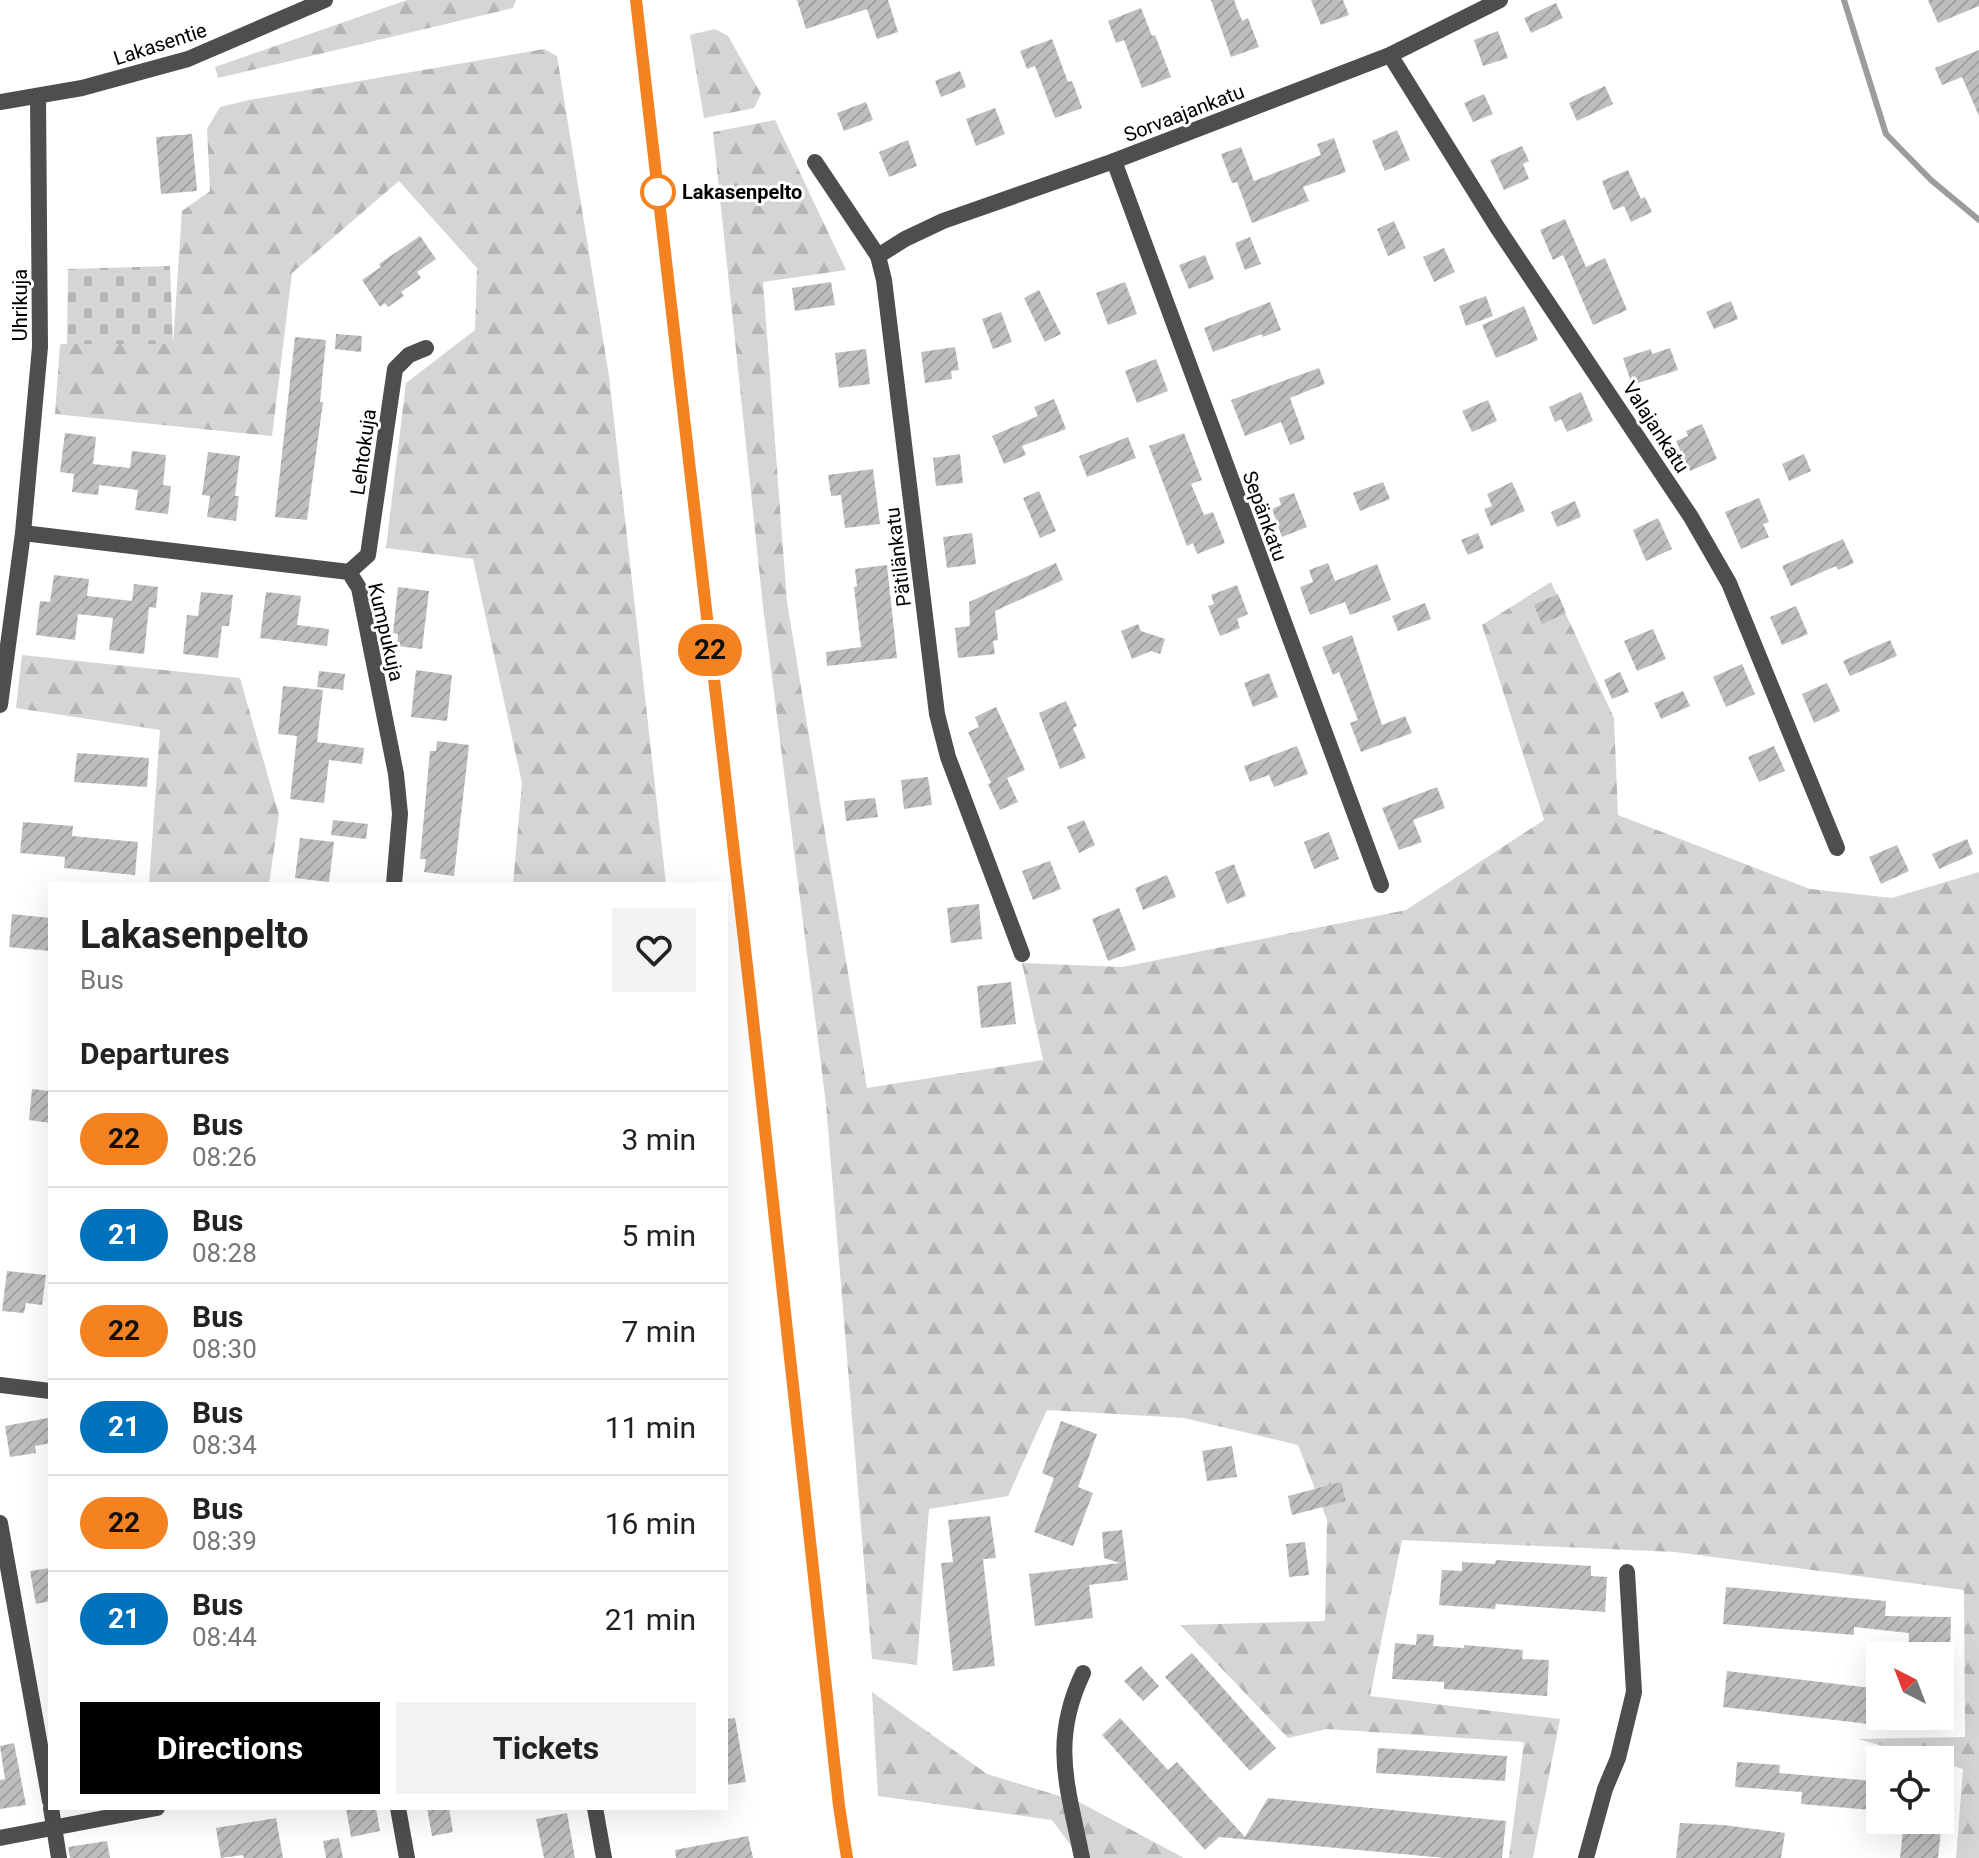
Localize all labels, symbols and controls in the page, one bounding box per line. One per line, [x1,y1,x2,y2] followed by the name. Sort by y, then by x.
[110,18,210,70] street label: Lakasentie
[1120,79,1248,147] street label: Sorvaajankatu
[641,175,675,209] marker: Lakasenpelto
[682,180,802,204] place label: Lakasenpelto
[8,269,32,341] street label: Uhrikuja
[1618,377,1694,477] street label: Valajankatu
[345,407,381,497] street label: Lehtokuja
[1238,468,1292,564] street label: Sepänkatu
[880,506,916,608] street label: Pätilänkatu
[363,581,409,683] street label: Kumpukuja
[674,624,746,676] line badge: 22
[694,633,726,666] text: 22
[612,908,696,992] button: heart
[80,913,309,957] text: Lakasenpelto
[80,965,124,995] text: Bus
[80,1036,230,1071] text: Departures
[192,1107,243,1142] text: Bus
[108,1122,140,1155] text: 22
[622,1122,696,1157] text: 3 min
[192,1142,257,1172] text: 08:26
[192,1203,243,1238] text: Bus
[108,1218,140,1251] text: 21
[622,1218,696,1253] text: 5 min
[192,1238,257,1268] text: 08:28
[192,1299,243,1334] text: Bus
[108,1314,140,1347] text: 22
[622,1314,696,1349] text: 7 min
[192,1334,257,1364] text: 08:30
[192,1395,243,1430] text: Bus
[108,1410,140,1443] text: 21
[605,1410,696,1445] text: 11 min
[192,1430,257,1460] text: 08:34
[192,1491,243,1526] text: Bus
[108,1506,140,1539] text: 22
[605,1506,696,1541] text: 16 min
[192,1526,257,1556] text: 08:39
[192,1587,243,1622] text: Bus
[108,1602,140,1635] text: 21
[605,1602,696,1637] text: 21 min
[192,1622,257,1652] text: 08:44
[1866,1642,1954,1730] north arrow
[1866,1642,1954,1834] map controls
[80,1702,380,1794] button: Directions
[396,1702,696,1794] button: Tickets
[1866,1746,1954,1834] button: locate

